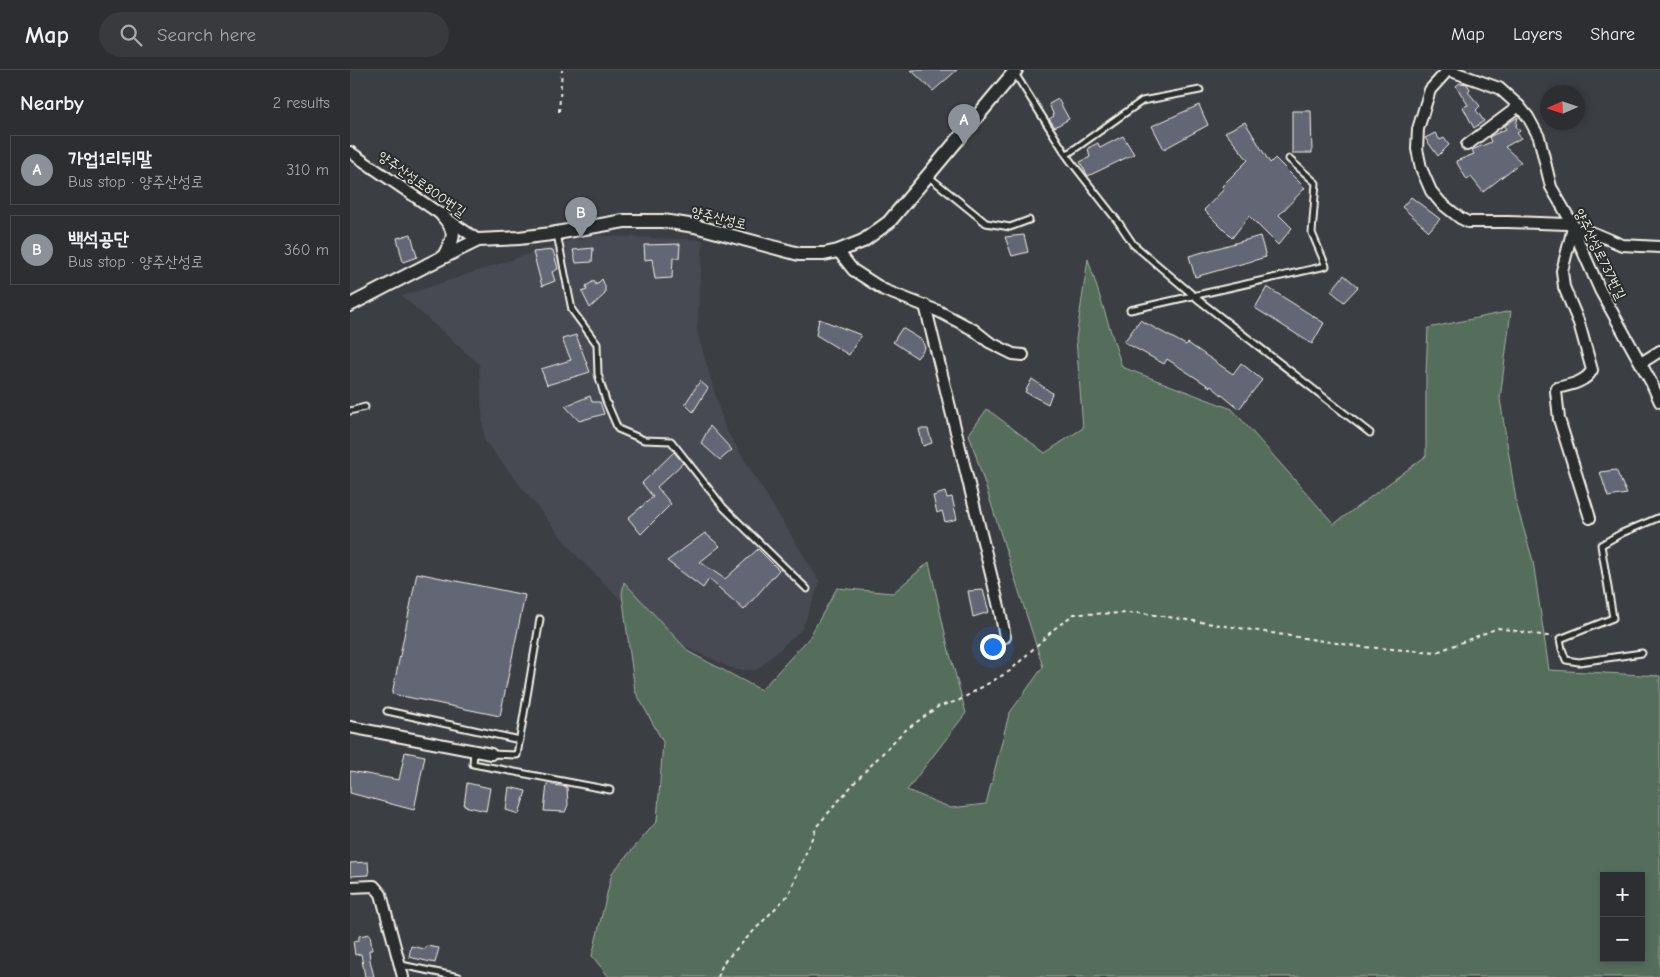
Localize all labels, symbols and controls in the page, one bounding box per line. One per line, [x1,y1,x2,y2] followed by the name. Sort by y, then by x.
[99,12,449,57] search box
[25,21,69,49] text: Map
[117,21,145,49] icon: search
[157,24,256,46] text: Search here
[1451,24,1485,45] text: Map
[1513,24,1562,45] text: Layers
[1590,24,1635,45] text: Share
[1540,85,1585,130] north arrow
[20,91,84,115] text: Nearby
[273,94,330,112] text: 2 results
[948,104,980,145] pin: A
[375,147,470,221] street label: 양주산성로800번길
[68,148,152,170] text: 가업1리뒤말
[33,161,41,179] text: A
[286,161,329,179] text: 310 m
[68,173,204,191] text: Bus stop · 양주산성로
[565,197,597,238] pin: B
[690,203,748,233] street label: 양주산성로
[1571,206,1630,303] street label: 양주산성로737번길
[68,228,129,250] text: 백석공단
[32,241,42,259] text: B
[284,241,329,259] text: 360 m
[68,253,204,271] text: Bus stop · 양주산성로
[980,634,1006,660] your location
[1600,872,1645,962] map controls
[1600,872,1645,917] button: +
[1600,917,1645,962] button: −

